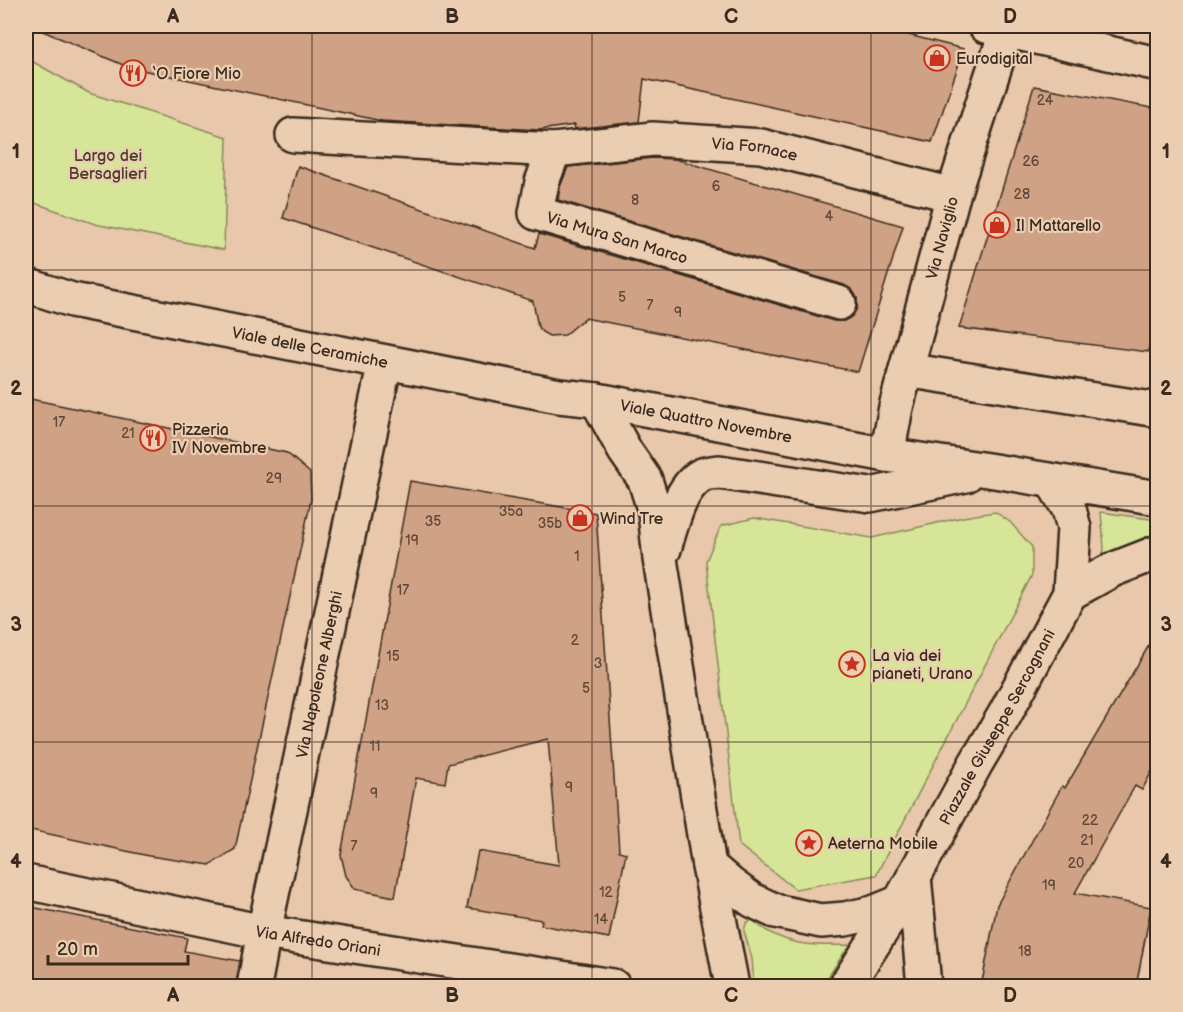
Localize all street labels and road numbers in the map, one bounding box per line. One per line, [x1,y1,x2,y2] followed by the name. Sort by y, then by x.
[711,135,800,166] street label: Via Fornace
[923,195,963,282] street label: Via Naviglio
[544,209,690,269] street label: Via Mura San Marco
[230,324,390,373] street label: Viale delle Ceramiche
[618,397,794,448] street label: Viale Quattro Novembre
[293,590,347,760] street label: Via Napoleone Alberghi
[936,626,1060,829] street label: Piazzale Giuseppe Sercognani
[253,922,382,961] street label: Via Alfredo Oriani

